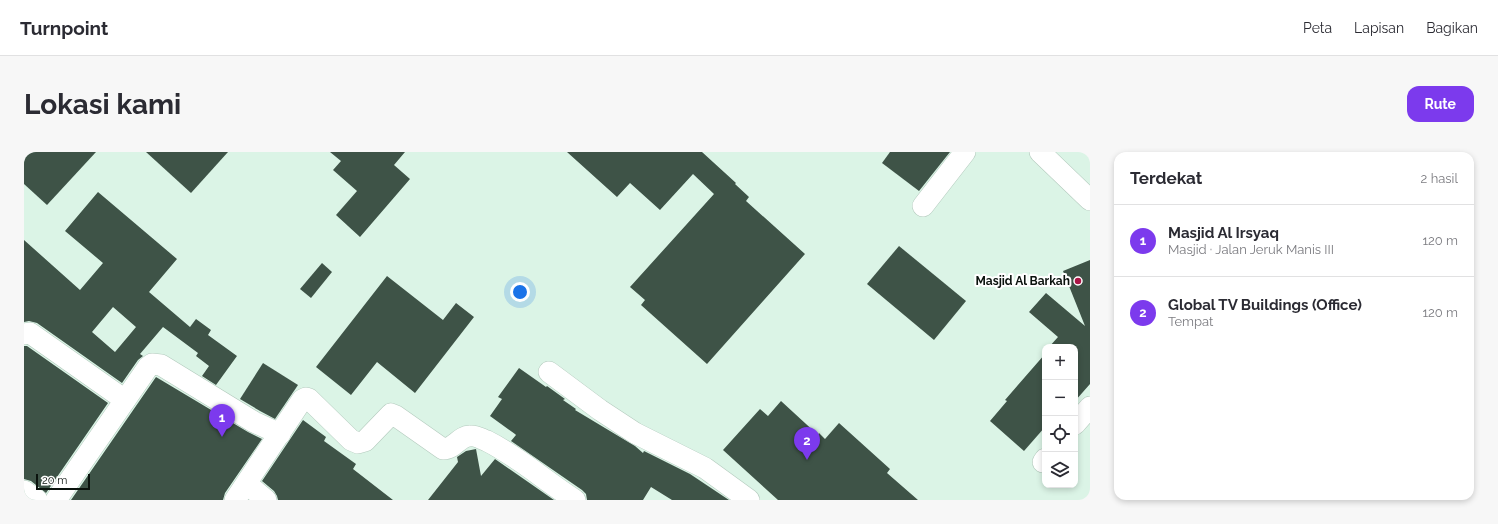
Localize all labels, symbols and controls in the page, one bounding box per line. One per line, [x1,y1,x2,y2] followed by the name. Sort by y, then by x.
[20,17,108,39] text: Turnpoint
[1303,20,1332,36] text: Peta
[1354,20,1404,36] text: Lapisan
[1426,20,1478,36] text: Bagikan
[1407,86,1474,122] button: Rute
[24,88,181,121] text: Lokasi kami
[1130,168,1202,188] text: Terdekat
[1421,171,1458,186] text: 2 hasil
[1168,224,1279,242] text: Masjid Al Irsyaq
[1140,233,1146,248] text: 1
[1422,233,1458,248] text: 120 m
[1168,242,1334,257] text: Masjid · Jalan Jeruk Manis III
[976,274,1070,288] place label: Masjid Al Barkah
[1073,276,1083,286] marker: Masjid Al Barkah
[510,282,530,302] your location
[1168,296,1362,314] text: Global TV Buildings (Office)
[1139,305,1147,320] text: 2
[1422,305,1458,320] text: 120 m
[1168,314,1213,329] text: Tempat
[1042,344,1078,488] map controls
[1042,344,1078,380] button: +
[1042,380,1078,416] button: −
[209,404,235,437] pin: 1
[1042,416,1078,452] button: locate
[794,427,820,460] pin: 2
[1042,452,1078,488] button: layers
[36,472,90,491] scale bar
[42,474,67,487] text: 20 m

